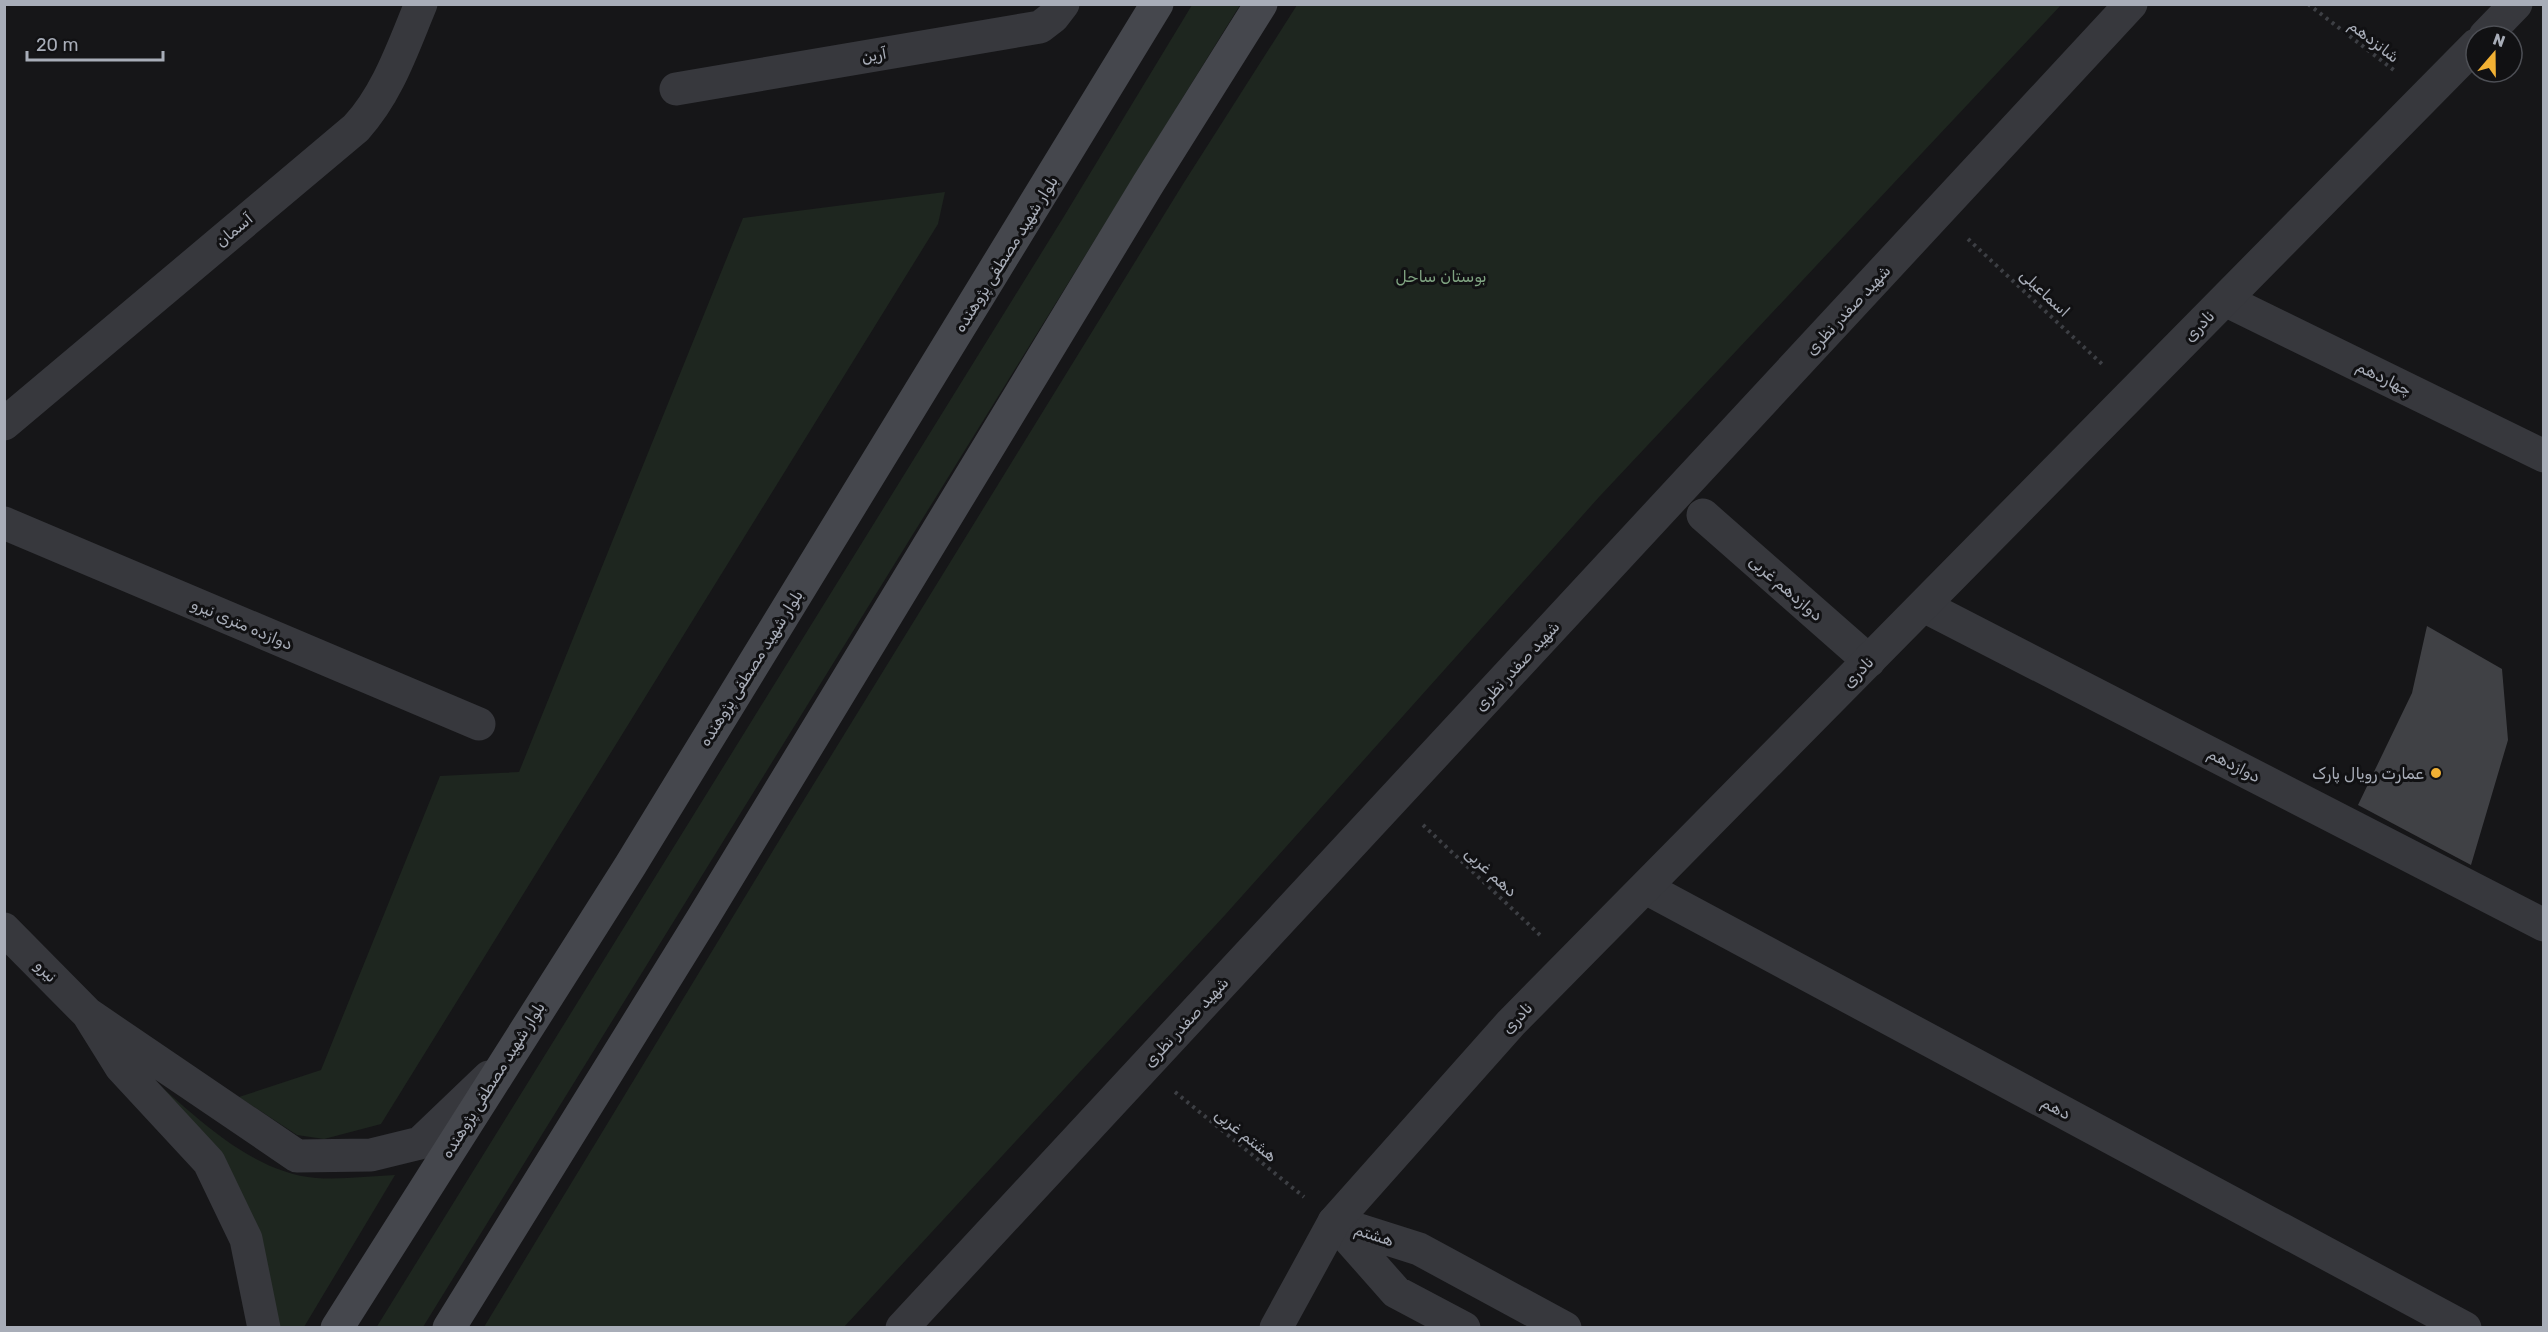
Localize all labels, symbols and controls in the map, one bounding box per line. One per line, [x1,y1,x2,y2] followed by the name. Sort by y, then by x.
[2344,15,2403,67] street label: شانزدهم
[27,24,164,62] scale bar
[2464,24,2524,84] north arrow
[2490,29,2508,51] text: N
[36,34,78,56] text: 20 m
[860,43,889,68] street label: آرین
[950,172,1063,336] street label: بلوار شهید مصطفی پژوهنده
[211,209,257,251] street label: آسمان
[1801,261,1895,360] street label: شهید صفدر نظری
[2016,265,2074,321] street label: اسماعیلی
[1395,267,1487,287] park label: بوستان ساحل
[2180,306,2219,346] street label: نادری
[2353,357,2415,400] street label: چهاردهم
[1745,551,1827,626] street label: دوازدهم غربی
[695,586,808,750] street label: بلوار شهید مصطفی پژوهنده
[188,594,296,655] street label: دوازده متری نیرو
[1470,617,1564,716] street label: شهید صفدر نظری
[1839,653,1878,692] street label: نادری
[2204,744,2264,787] street label: دوازدهم
[2312,764,2424,784] place label: عمارت رویال پارک
[2429,766,2443,780] marker: عمارت رویال پارک
[1460,843,1521,902] street label: دهم غربی
[30,956,61,987] street label: نیرو
[1139,973,1233,1072] street label: شهید صفدر نظری
[437,998,550,1162] street label: بلوار شهید مصطفی پژوهنده
[1498,998,1537,1038] street label: نادری
[2038,1093,2074,1124] street label: دهم
[1211,1104,1281,1167] street label: هشتم غربی
[1352,1220,1396,1251] street label: هشتم

